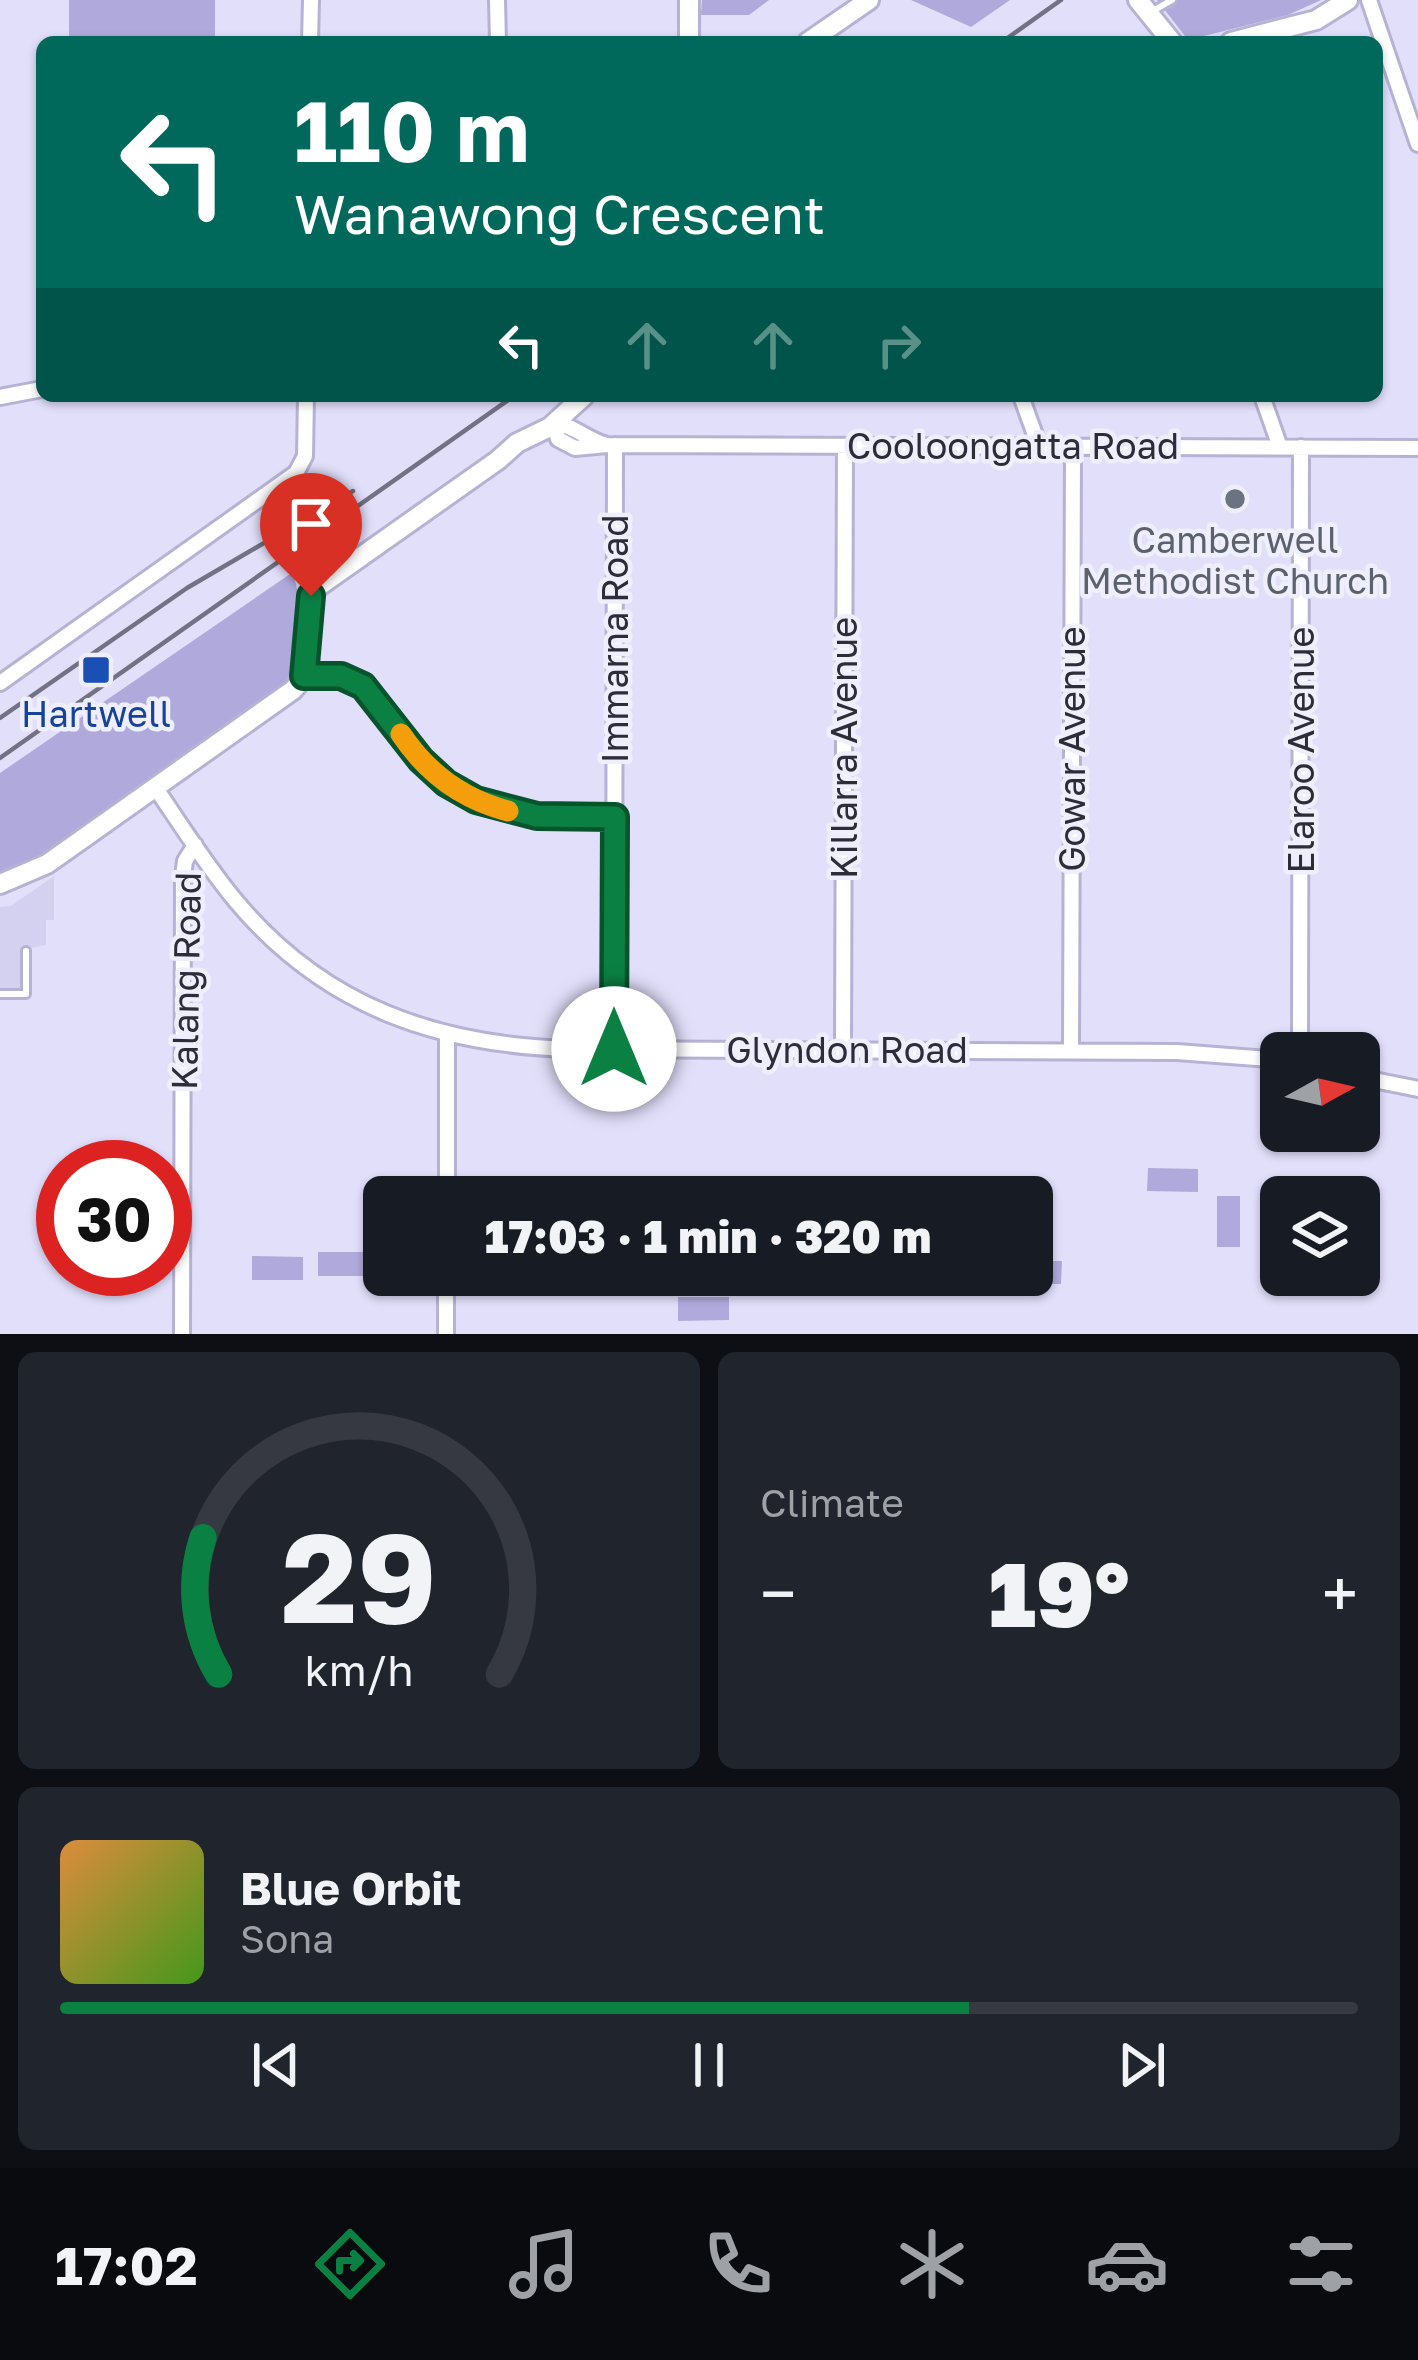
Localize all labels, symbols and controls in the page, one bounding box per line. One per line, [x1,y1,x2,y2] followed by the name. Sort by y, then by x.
[294,80,530,180] text: 110 m
[96,84,252,240] icon: left
[294,181,825,246] text: Wanawong Crescent
[488,312,554,378] icon: left
[614,312,680,378] icon: ahead
[740,312,806,378] icon: ahead
[866,312,932,378] icon: right
[847,424,1179,467] street label: Cooloongatta Road
[260,473,362,596] pin
[1222,486,1248,512] marker: Camberwell Methodist Church
[278,491,344,557] icon: arrive
[593,514,636,764] street label: Immarna Road
[1081,518,1389,602] place label: Camberwell Methodist Church
[822,617,865,879] street label: Killarra Avenue
[1050,626,1093,872] street label: Gowar Avenue
[1279,627,1322,873] street label: Elaroo Avenue
[80,654,112,686] marker: Hartwell
[21,692,171,735] place label: Hartwell
[162,872,209,1090] street label: Kalang Road
[551,986,677,1112] position arrow
[726,1028,968,1071] street label: Glyndon Road
[1260,1032,1380,1152] north arrow
[1260,1032,1380,1296] map controls
[36,1140,192,1296] speed limit sign: 30
[1260,1176,1380,1296] button: layers
[485,1209,931,1263] text: 17:03 · 1 min · 320 m
[760,1479,904,1526] text: Climate
[281,1501,437,1650] text: 29
[988,1539,1130,1647] text: 19°
[760,1553,796,1633] text: −
[1322,1553,1358,1633] text: +
[304,1643,414,1694] text: km/h
[240,1861,462,1915] text: Blue Orbit
[240,1915,334,1962] text: Sona
[243,2032,309,2098] icon: previous
[676,2032,742,2098] icon: pause
[1109,2032,1175,2098] icon: next
[308,2222,392,2306] icon: directions
[502,2222,586,2306] icon: music
[696,2222,780,2306] icon: phone
[890,2222,974,2306] icon: climate
[1085,2222,1169,2306] icon: car
[1279,2222,1363,2306] icon: filters
[55,2232,198,2297] text: 17:02

